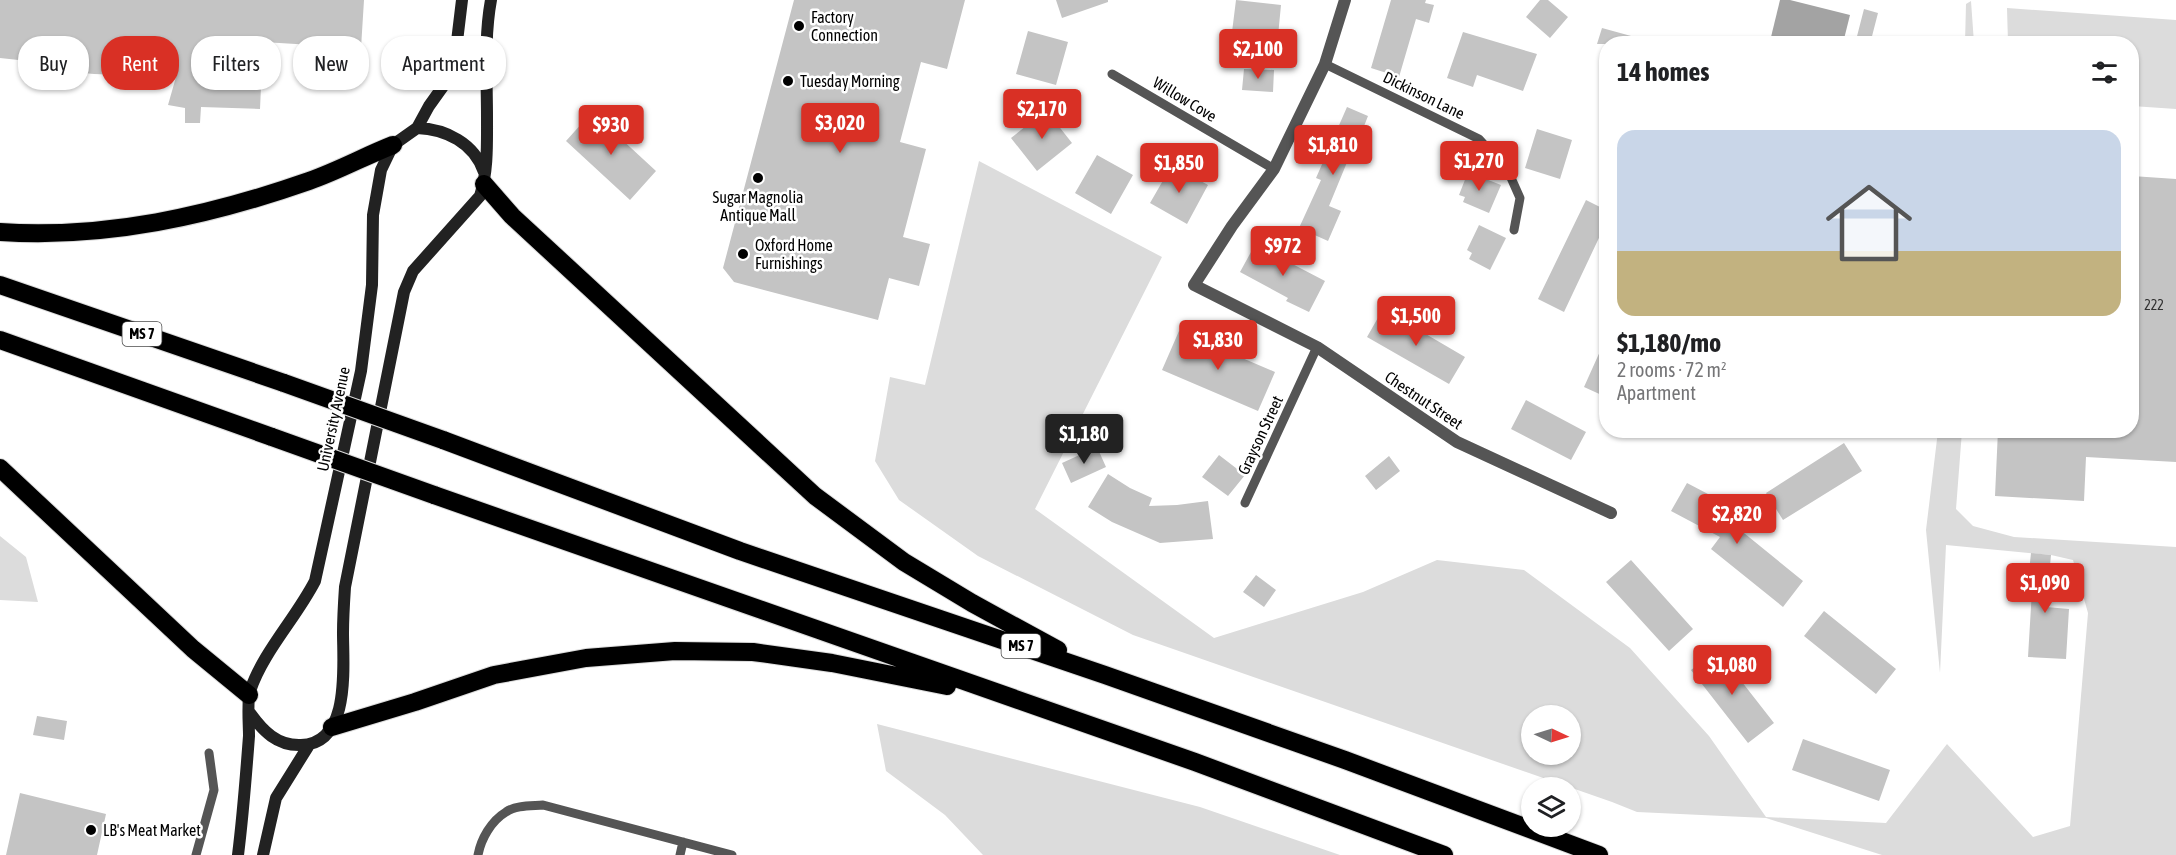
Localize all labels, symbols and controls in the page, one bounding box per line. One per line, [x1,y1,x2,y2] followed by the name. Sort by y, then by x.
[811,8,878,44] place label: Factory Connection
[792,19,806,33] marker: Factory Connection
[1209,29,1307,80] pin: $2,100
[18,36,89,90] chip: Buy
[101,36,179,90] chip: Rent
[191,36,281,90] chip: Filters
[293,36,369,90] chip: New
[381,36,506,90] chip: Apartment
[1233,37,1283,60] text: $2,100
[2088,56,2121,89] icon: filters
[1617,57,1710,87] text: 14 homes
[1380,68,1468,122] street label: Dickinson Lane
[800,72,900,91] place label: Tuesday Morning
[1150,73,1220,125] street label: Willow Cove
[781,74,795,88] marker: Tuesday Morning
[993,89,1091,140] pin: $2,170
[1017,97,1067,120] text: $2,170
[791,103,889,154] pin: $3,020
[575,105,647,156] pin: $930
[815,111,865,134] text: $3,020
[593,113,629,136] text: $930
[1284,125,1382,176] pin: $1,810
[1308,133,1358,156] text: $1,810
[1430,141,1528,192] pin: $1,270
[1130,143,1228,194] pin: $1,850
[1454,149,1504,172] text: $1,270
[1154,151,1204,174] text: $1,850
[1815,169,1923,277] icon: home
[751,171,765,185] marker: Sugar Magnolia Antique Mall
[712,188,804,225] place label: Sugar Magnolia Antique Mall
[1247,226,1319,277] pin: $972
[1265,234,1301,257] text: $972
[755,236,833,273] place label: Oxford Home Furnishings
[736,247,750,261] marker: Oxford Home Furnishings
[1367,296,1465,347] pin: $1,500
[2144,297,2164,313] house number: 222
[1391,304,1441,327] text: $1,500
[1169,320,1267,371] pin: $1,830
[122,322,162,346] road number: MS 7
[1193,328,1243,351] text: $1,830
[1617,328,1721,358] text: $1,180/mo
[1617,358,1727,381] text: 2 rooms · 72 m²
[313,365,354,473] street label: University Avenue
[1382,367,1467,433] street label: Chestnut Street
[1617,381,1696,404] text: Apartment
[1234,392,1287,478] street label: Grayson Street
[1035,414,1133,465] pin: $1,180
[1059,422,1109,445] text: $1,180
[1688,494,1786,545] pin: $2,820
[1712,502,1762,525] text: $2,820
[1996,563,2094,614] pin: $1,090
[2020,571,2070,594] text: $1,090
[1002,634,1040,658] road number: MS 7
[1683,645,1781,696] pin: $1,080
[1707,653,1757,676] text: $1,080
[1521,705,1581,765] north arrow
[1521,705,1581,837] map controls
[1521,777,1581,837] button: layers
[103,821,201,839] place label: LB's Meat Market
[84,823,98,837] marker: LB's Meat Market

